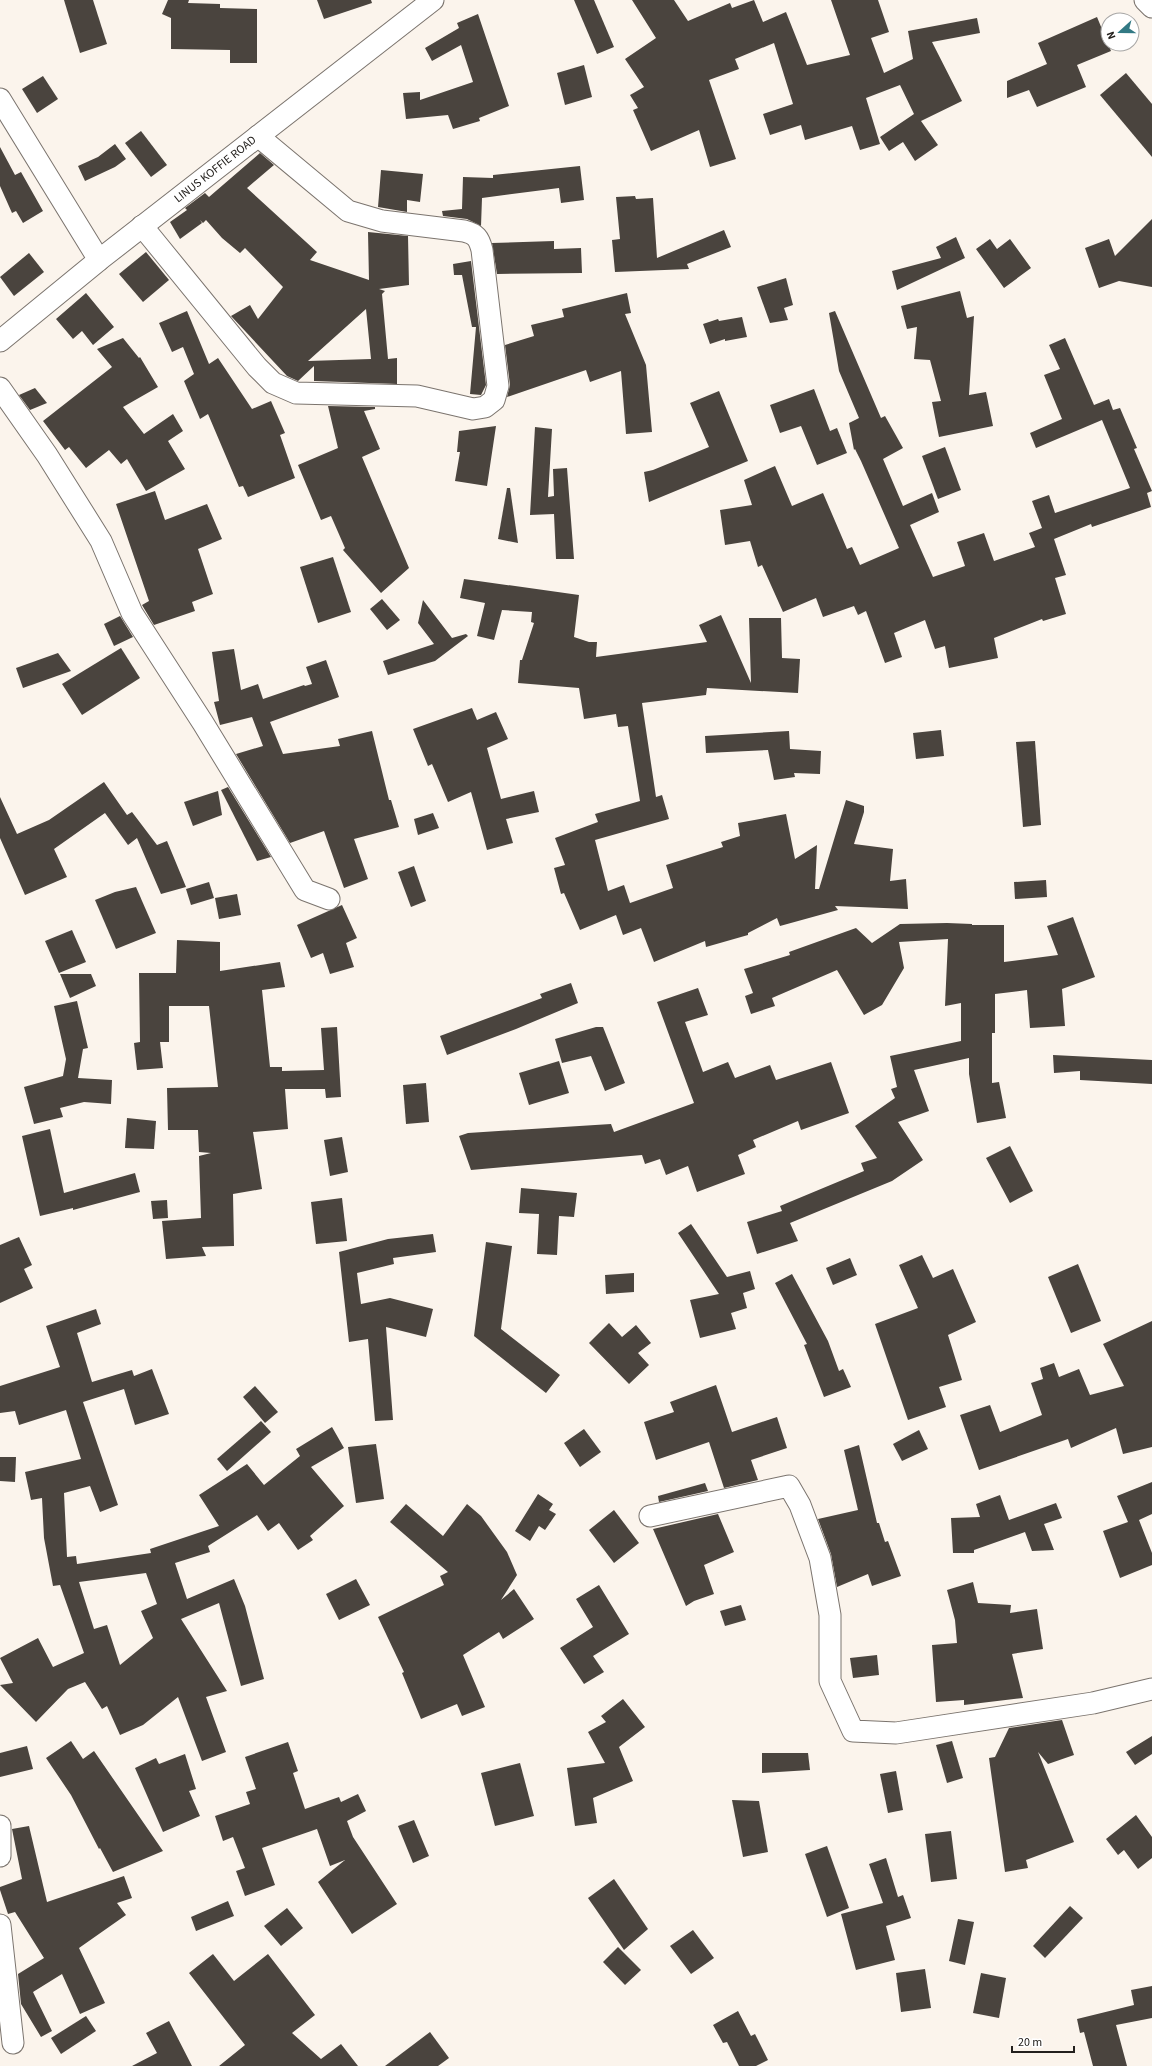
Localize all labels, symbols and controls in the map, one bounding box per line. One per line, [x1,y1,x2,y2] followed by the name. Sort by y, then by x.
[1100,12,1140,52] north arrow
[1103,29,1119,42] text: N
[171,132,260,207] street label: LINUS KOFFIE ROAD
[1012,2028,1074,2054] scale bar
[1018,2034,1042,2051] text: 20 m

